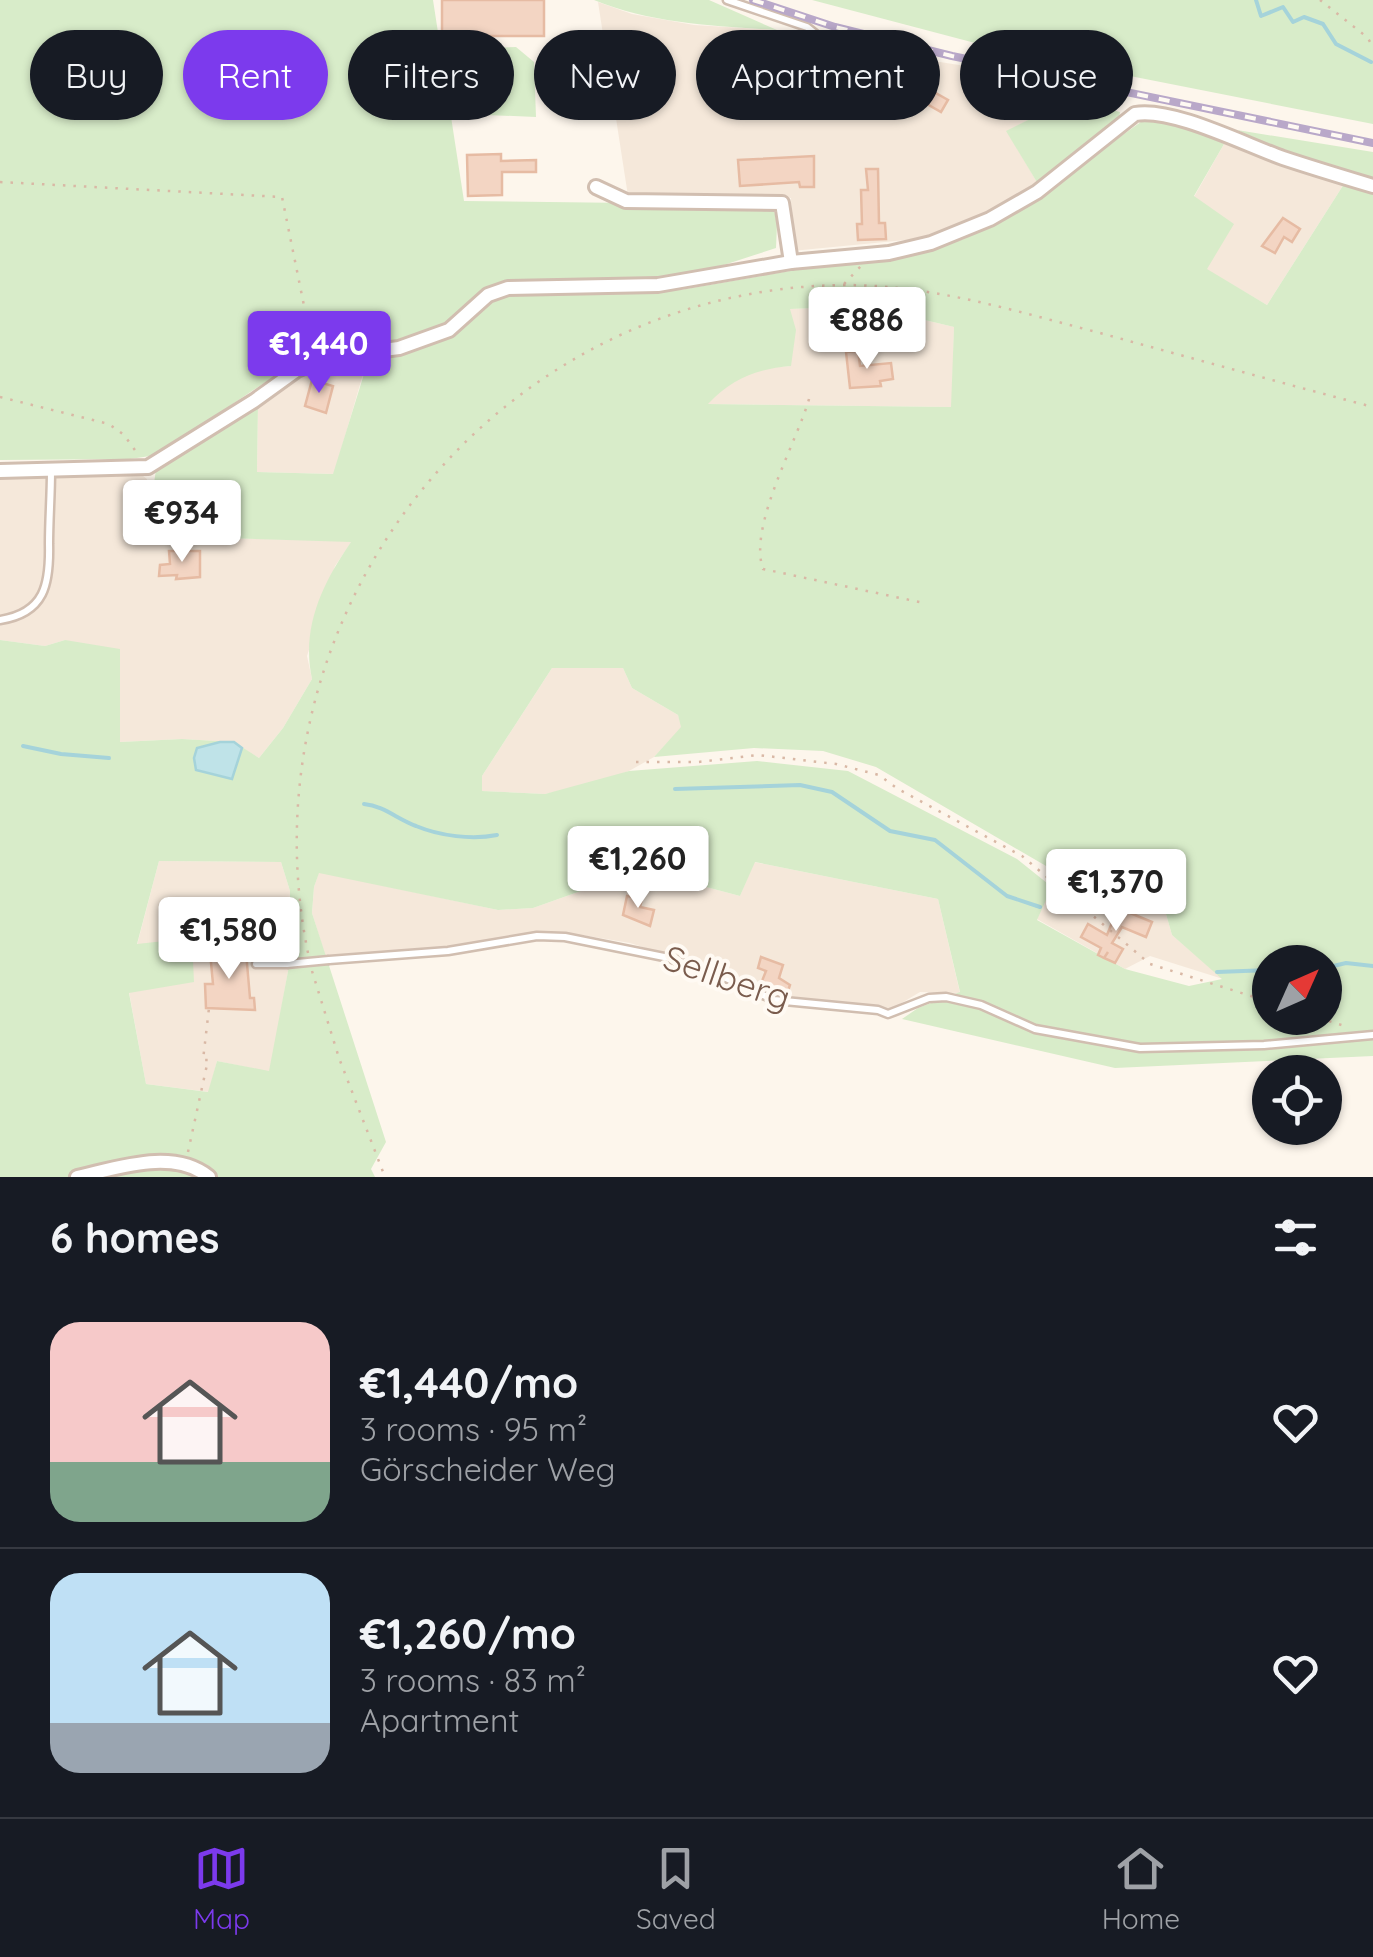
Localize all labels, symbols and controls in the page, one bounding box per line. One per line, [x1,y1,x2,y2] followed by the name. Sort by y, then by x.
[30,30,163,120] chip: Buy
[183,30,328,120] chip: Rent
[348,30,514,120] chip: Filters
[534,30,676,120] chip: New
[696,30,940,120] chip: Apartment
[960,30,1133,120] chip: House
[808,287,926,372] pin: €886
[831,299,903,339] text: €886
[238,311,400,396] pin: €1,440
[270,323,368,363] text: €1,440
[123,480,241,565] pin: €934
[145,492,219,532] text: €934
[557,826,719,911] pin: €1,260
[590,838,686,878] text: €1,260
[1035,849,1197,934] pin: €1,370
[1068,861,1164,901] text: €1,370
[148,897,310,982] pin: €1,580
[181,909,277,949] text: €1,580
[658,935,797,1019] street label: Sellberg
[1252,945,1342,1035] north arrow
[1252,945,1342,1145] map controls
[1252,1055,1342,1145] button: locate
[1268,1210,1323,1265] icon: filters
[50,1211,220,1264] text: 6 homes
[360,1356,578,1409] text: €1,440/mo
[130,1362,250,1482] icon: home
[1268,1395,1323,1450] icon: heart
[360,1409,587,1449] text: 3 rooms · 95 m²
[360,1449,615,1489] text: Görscheider Weg
[360,1607,576,1660] text: €1,260/mo
[130,1613,250,1733] icon: home
[1268,1646,1323,1701] icon: heart
[360,1660,586,1700] text: 3 rooms · 83 m²
[360,1700,519,1740] text: Apartment
[193,1841,250,1936] tab: Map
[636,1841,716,1936] tab: Saved
[1102,1841,1180,1936] tab: Home

